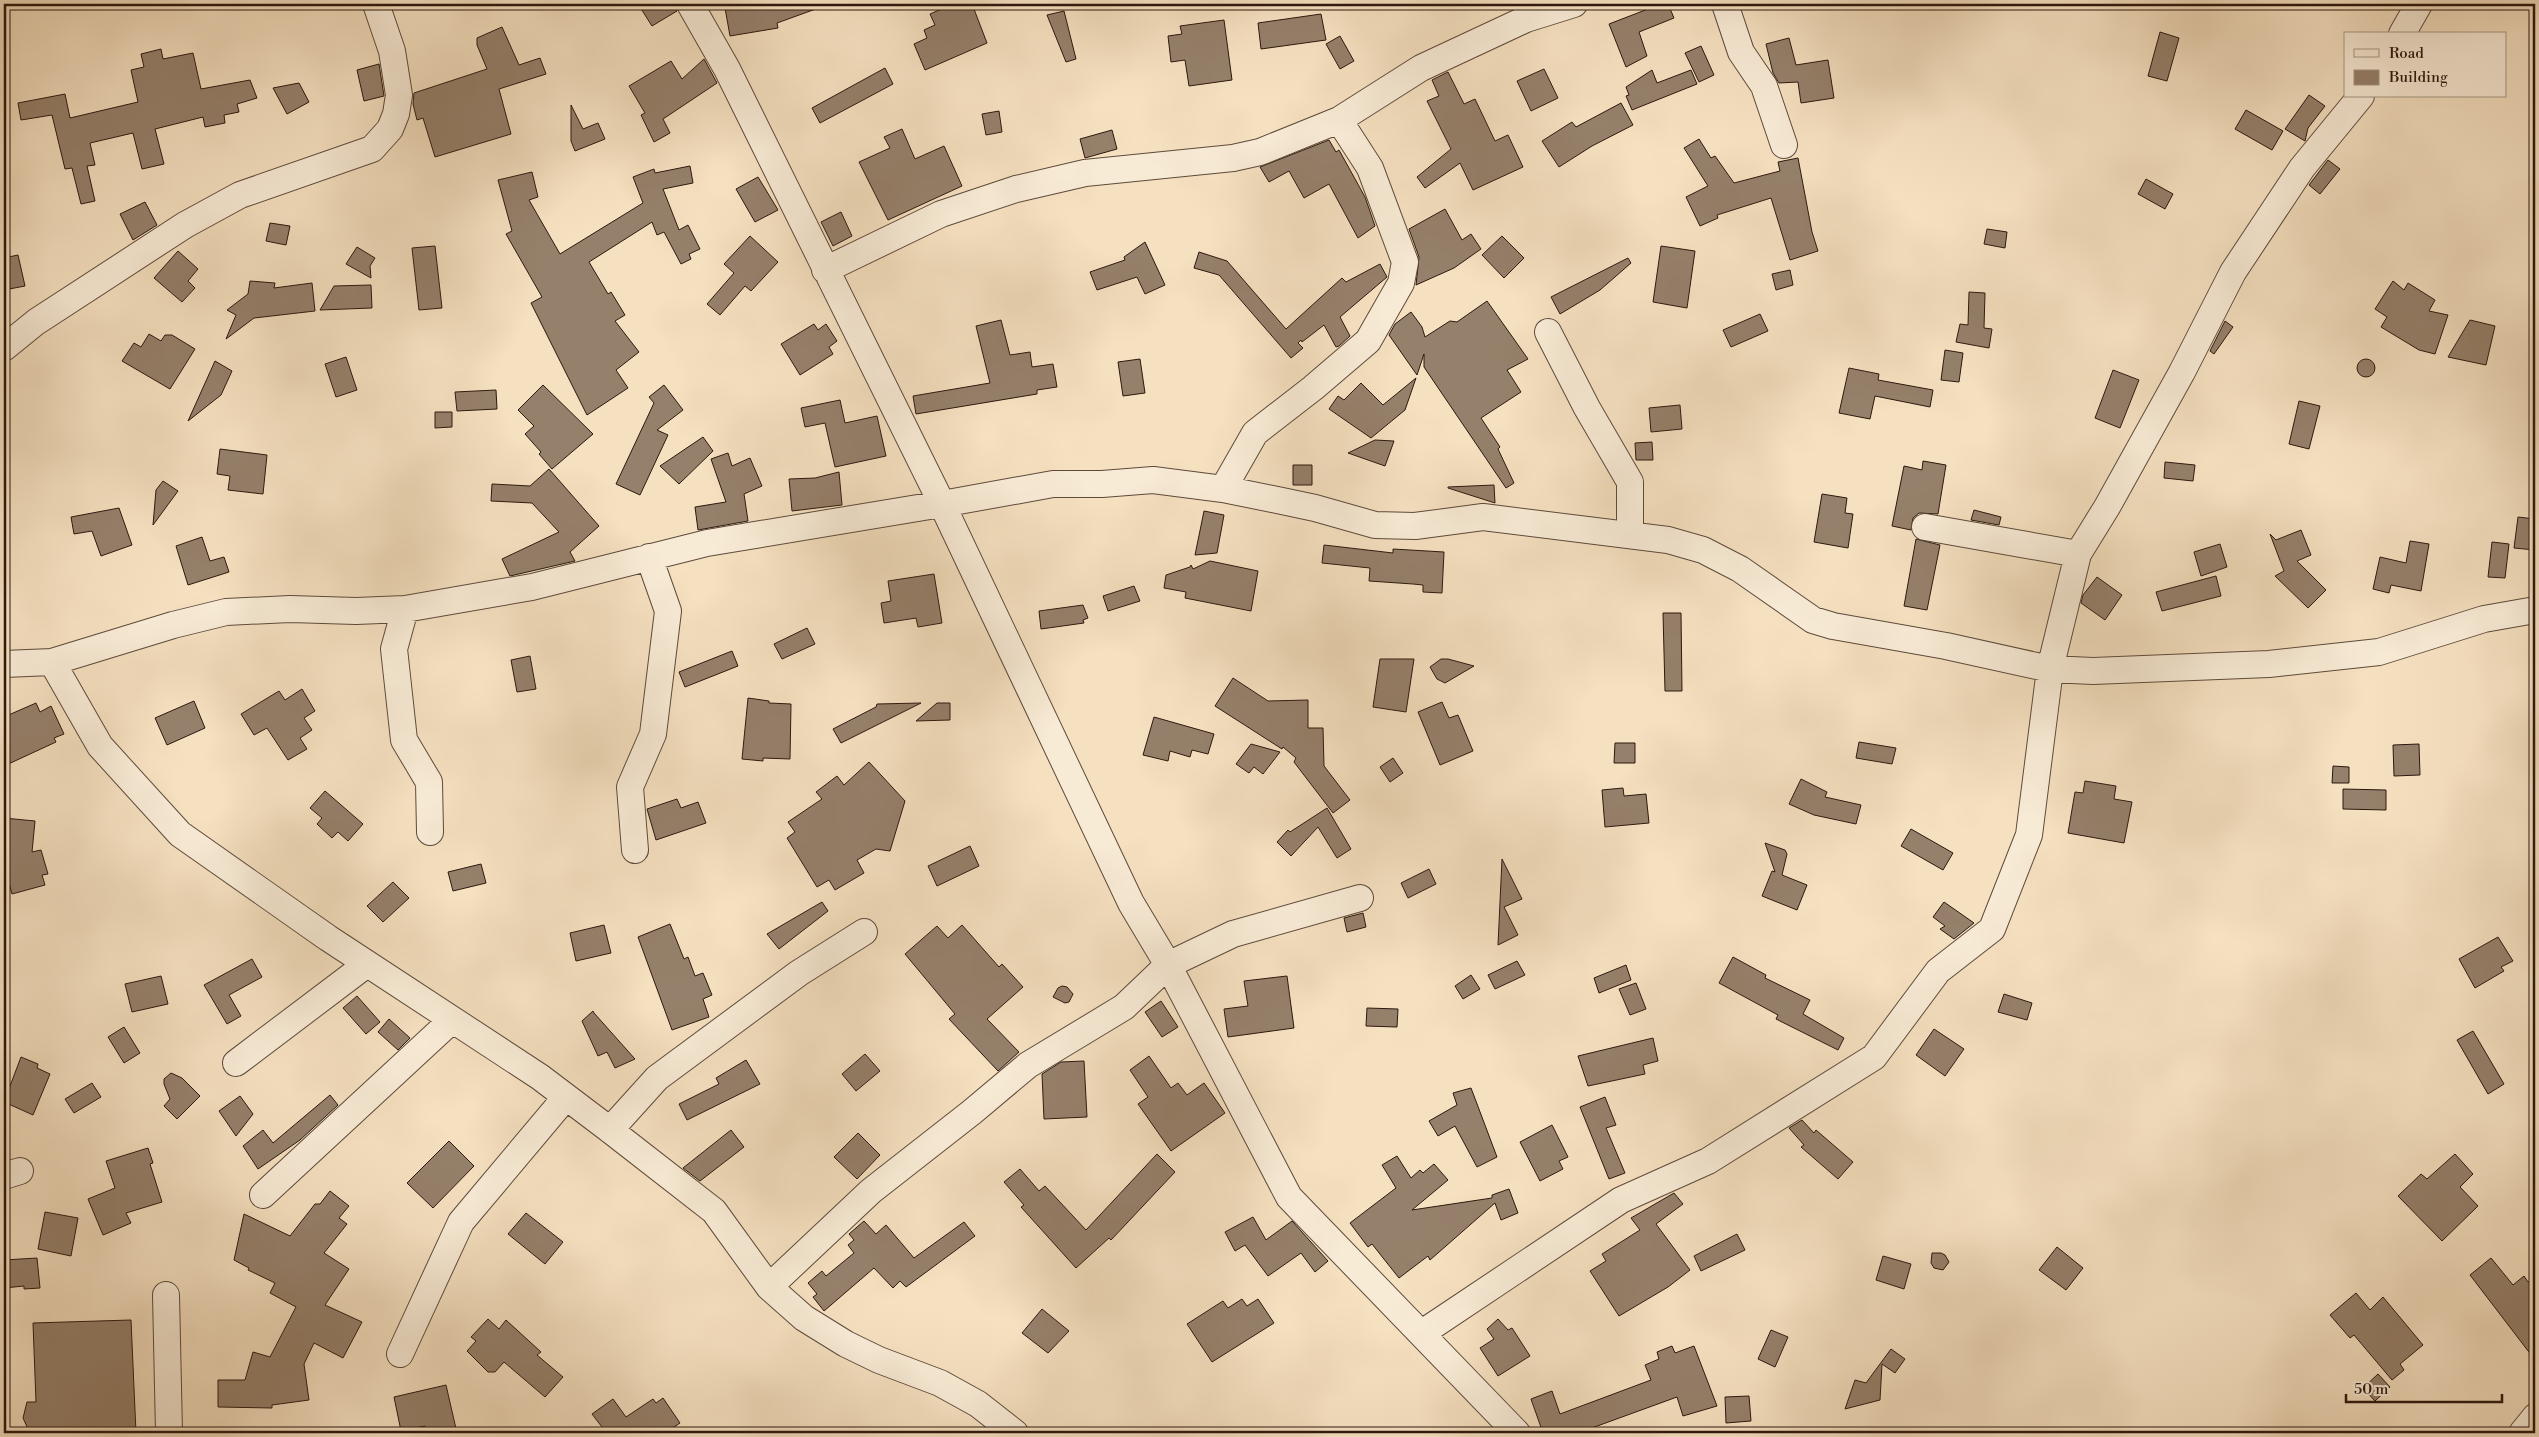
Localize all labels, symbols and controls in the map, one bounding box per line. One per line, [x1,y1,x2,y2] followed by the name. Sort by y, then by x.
[2344,32,2506,98] legend
[2389,44,2424,63] text: Road
[2388,68,2448,87] text: Building
[2346,1372,2503,1404] scale bar
[2354,1380,2388,1399] text: 50 m

